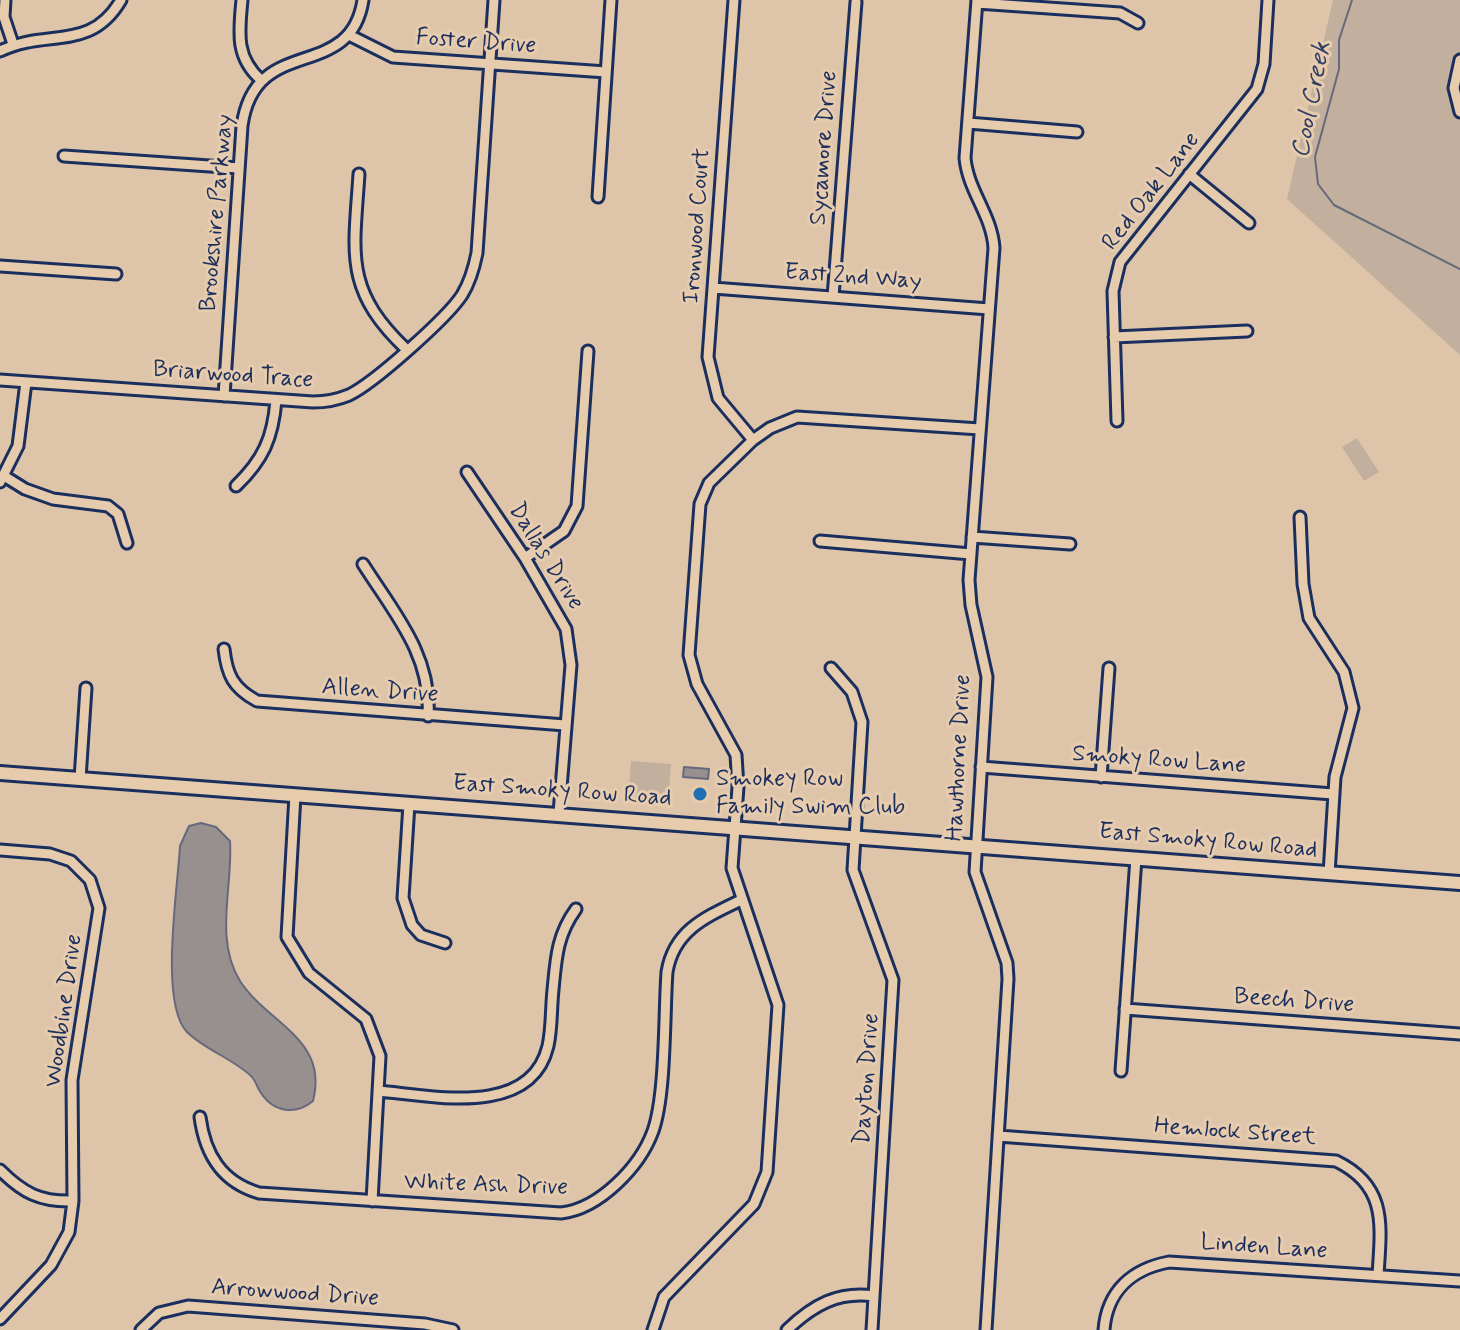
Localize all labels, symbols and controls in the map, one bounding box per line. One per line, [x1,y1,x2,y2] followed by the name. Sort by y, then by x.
[415,24,537,62] street label: Foster Drive
[1286,39,1340,161] water label: Cool Creek
[805,70,845,226] street label: Sycamore Drive
[195,113,241,313] street label: Brookshire Parkway
[1097,127,1207,257] street label: Red Oak Lane
[678,147,718,305] street label: Ironwood Court
[783,259,923,297] street label: East 2nd Way
[152,356,314,396] street label: Briarwood Trace
[501,498,589,616] street label: Dallas Drive
[321,674,439,710] street label: Allen Drive
[941,674,979,842] street label: Hawthorne Drive
[1071,741,1247,781] street label: Smoky Row Lane
[716,766,905,822] place label: Smokey Row Family Swim Club
[452,770,672,814] street label: East Smoky Row Road
[691,785,709,803] marker: Smokey Row Family Swim Club
[1097,818,1319,866] street label: East Smoky Row Road
[40,932,90,1090] street label: Woodbine Drive
[1233,983,1355,1021] street label: Beech Drive
[849,1012,887,1146] street label: Dayton Drive
[1153,1113,1317,1153] street label: Hemlock Street
[404,1169,568,1203] street label: White Ash Drive
[1200,1229,1328,1267] street label: Linden Lane
[210,1274,380,1314] street label: Arrowwood Drive

